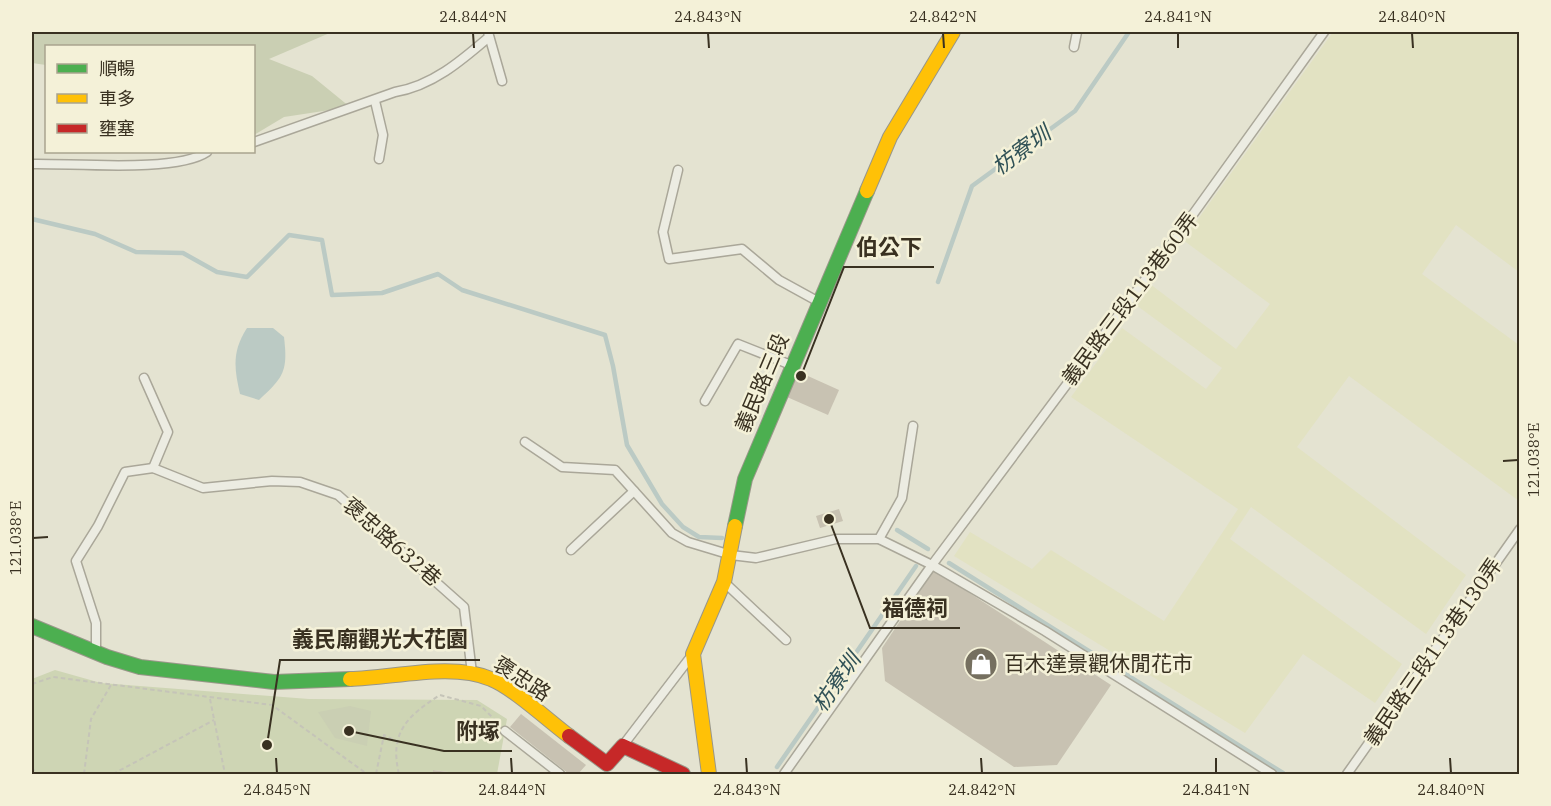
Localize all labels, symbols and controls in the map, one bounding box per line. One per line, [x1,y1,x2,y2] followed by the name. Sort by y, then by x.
[439,7,507,26] text: 24.844°N
[674,7,742,26] text: 24.843°N
[909,7,977,26] text: 24.842°N
[1144,7,1212,26] text: 24.841°N
[1378,7,1446,26] text: 24.840°N
[45,45,255,153] legend
[99,57,135,80] text: 順暢
[99,87,135,110] text: 車多
[99,117,135,140] text: 壅塞
[985,117,1058,181] water label: 枋寮圳
[1055,206,1204,391] street label: 義民路三段113巷60弄
[844,227,934,267] callout: 伯公下
[856,232,922,261] text: 伯公下
[728,329,794,436] street label: 義民路三段
[1524,423,1543,497] text: 121.038°E
[338,491,448,592] street label: 褒忠路632巷
[6,501,25,575] text: 121.038°E
[1357,552,1507,751] street label: 義民路三段113巷130弄
[870,588,960,628] callout: 福德祠
[882,593,948,622] text: 福德祠
[280,620,480,660] callout: 義民廟觀光大花園
[292,624,468,653] text: 義民廟觀光大花園
[805,644,868,717] water label: 枋寮圳
[963,646,999,682] shop icon: 百木達景觀休閒花市
[489,649,557,707] street label: 褒忠路
[1004,649,1193,677] place label: 百木達景觀休閒花市
[444,711,512,751] callout: 附塚
[456,716,500,745] text: 附塚
[243,780,311,799] text: 24.845°N
[478,780,546,799] text: 24.844°N
[713,780,781,799] text: 24.843°N
[948,780,1016,799] text: 24.842°N
[1182,780,1250,799] text: 24.841°N
[1417,780,1485,799] text: 24.840°N

